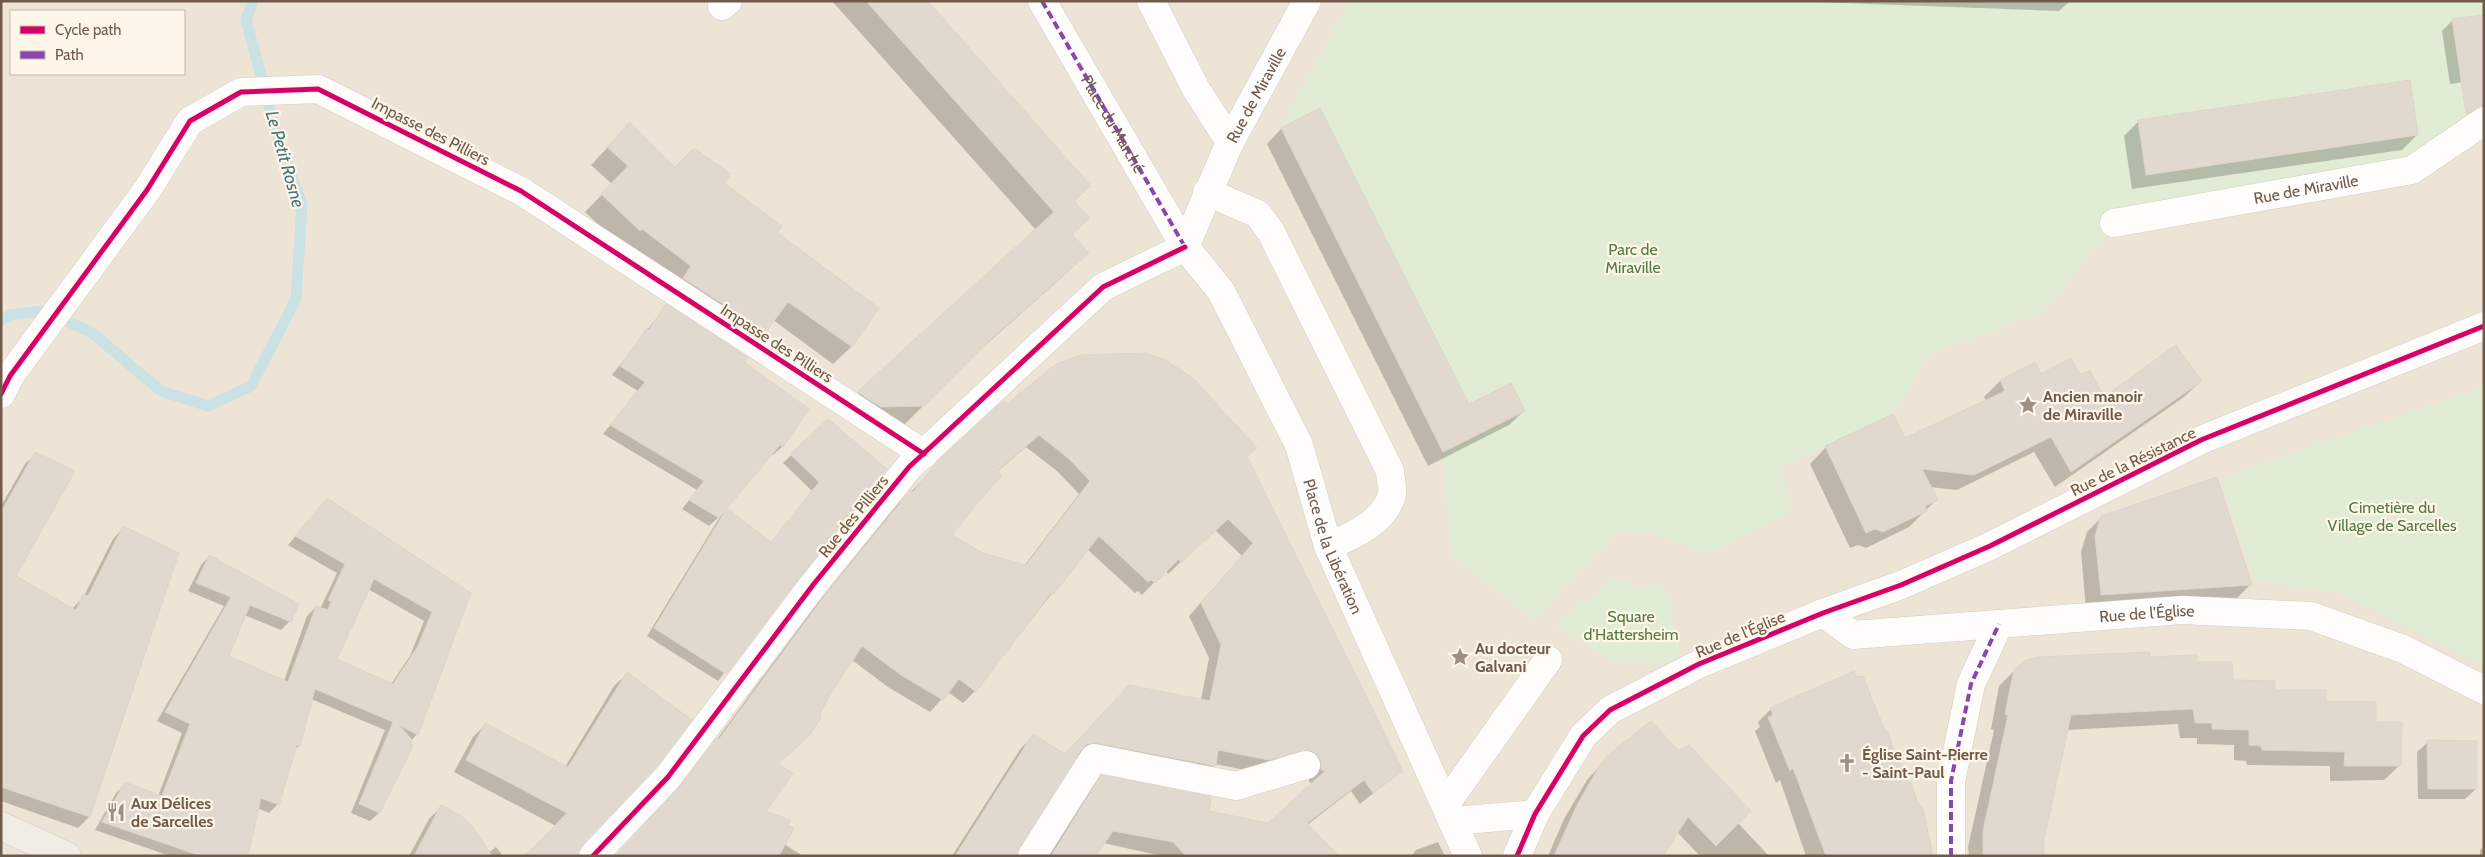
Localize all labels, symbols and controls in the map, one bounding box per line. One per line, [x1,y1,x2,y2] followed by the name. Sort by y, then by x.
[10,10,185,75] legend
[55,21,121,39] text: Cycle path
[1222,44,1290,146] street label: Rue de Miraville
[55,46,84,64] text: Path
[1077,72,1149,176] street label: Place du Marché
[368,93,493,170] street label: Impasse des Pilliers
[261,108,309,210] water label: Le Petit Rosne
[2252,171,2360,208] street label: Rue de Miraville
[1605,240,1661,277] park label: Parc de Miraville
[717,300,837,387] street label: Impasse des Pilliers
[2043,387,2143,424] place label: Ancien manoir de Miraville
[2017,394,2039,416] place icon: Ancien manoir de Miraville
[2068,423,2199,500] street label: Rue de la Résistance
[814,471,893,561] street label: Rue des Pilliers
[1299,477,1366,617] street label: Place de la Libération
[2327,498,2457,535] park label: Cimetière du Village de Sarcelles
[2099,601,2195,626] street label: Rue de l'Église
[1583,607,1679,644] park label: Square d'Hattersheim
[1693,607,1788,662] street label: Rue de l'Église
[1475,639,1551,676] place label: Au docteur Galvani
[1449,646,1471,668] place icon: Au docteur Galvani
[1862,745,1988,782] place label: Église Saint-Pierre - Saint-Paul
[1836,752,1858,774] church icon: Église Saint-Pierre - Saint-Paul
[131,794,213,831] place label: Aux Délices de Sarcelles
[105,801,127,823] restaurant icon: Aux Délices de Sarcelles

